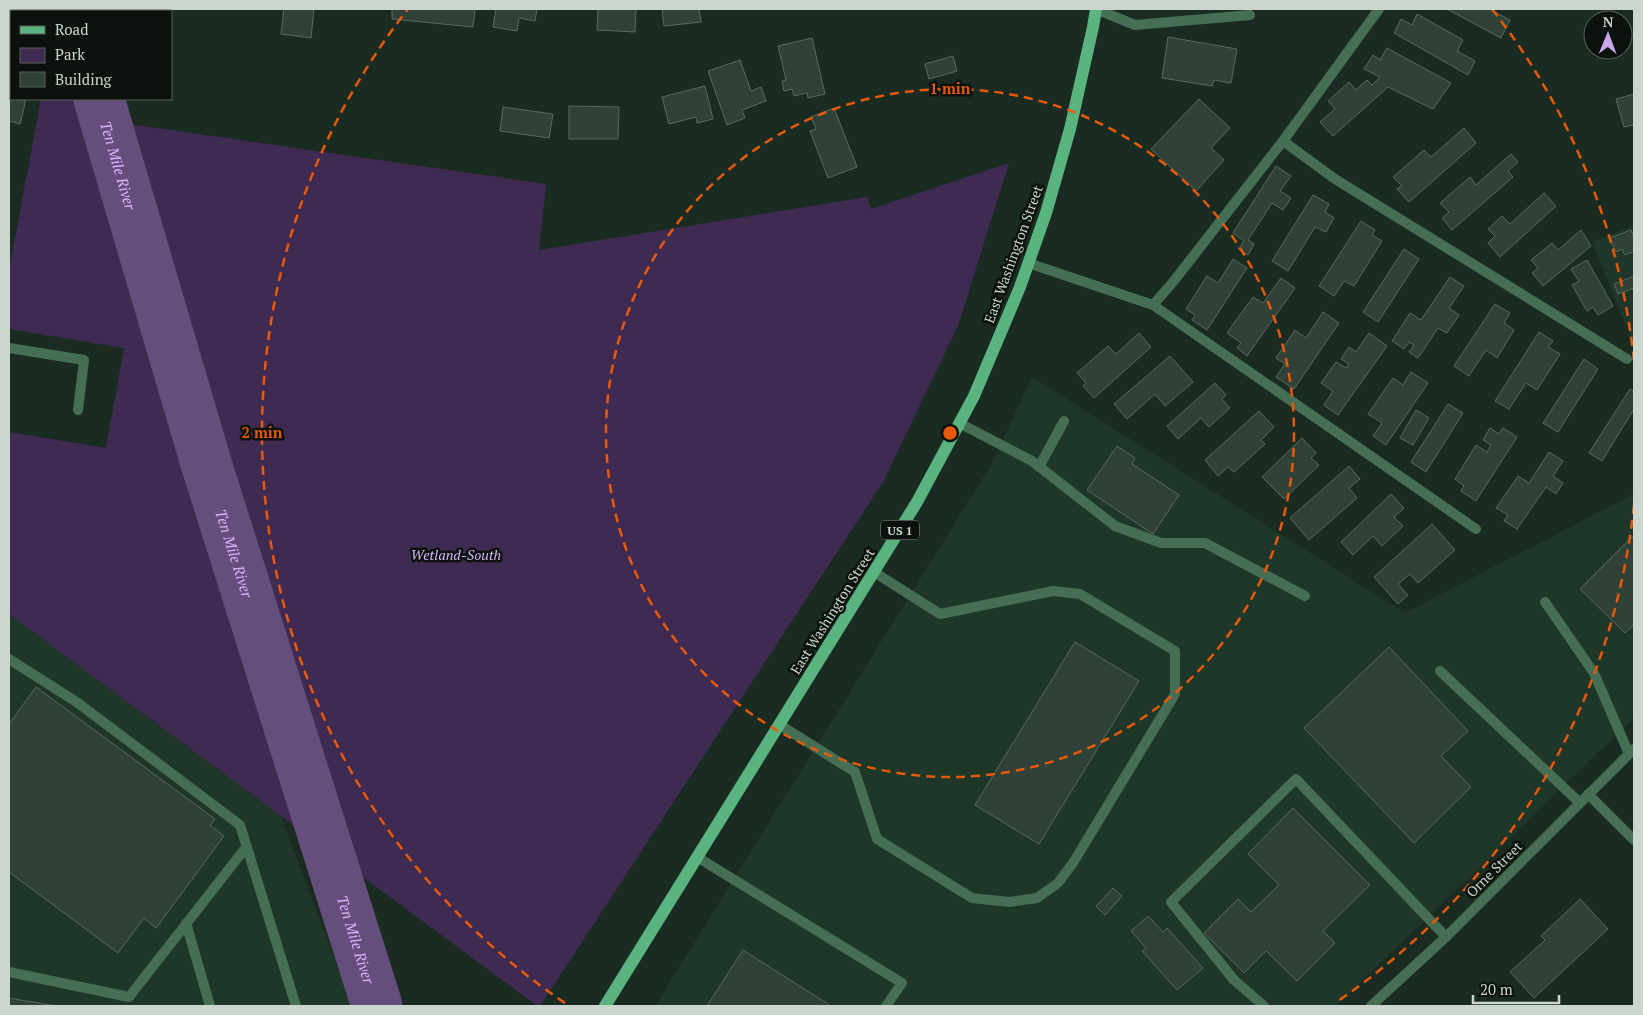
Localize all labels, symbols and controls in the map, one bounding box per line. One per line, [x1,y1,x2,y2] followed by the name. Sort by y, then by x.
[10,10,172,100] legend
[1583,10,1633,60] north arrow
[1603,12,1614,31] text: N
[55,19,88,39] text: Road
[55,44,85,64] text: Park
[55,69,113,89] text: Building
[929,78,971,98] text: 1 min
[96,118,141,213] water label: Ten Mile River
[979,182,1047,326] street label: East Washington Street
[241,422,283,442] text: 2 min
[941,424,959,442] centre of rings
[211,506,258,601] water label: Ten Mile River
[881,520,919,540] road number: US 1
[785,544,879,678] street label: East Washington Street
[411,545,501,564] park label: Wetland-South
[1462,836,1527,901] street label: Orne Street
[333,893,380,987] water label: Ten Mile River
[1473,972,1559,1004] scale bar
[1480,979,1513,999] text: 20 m

